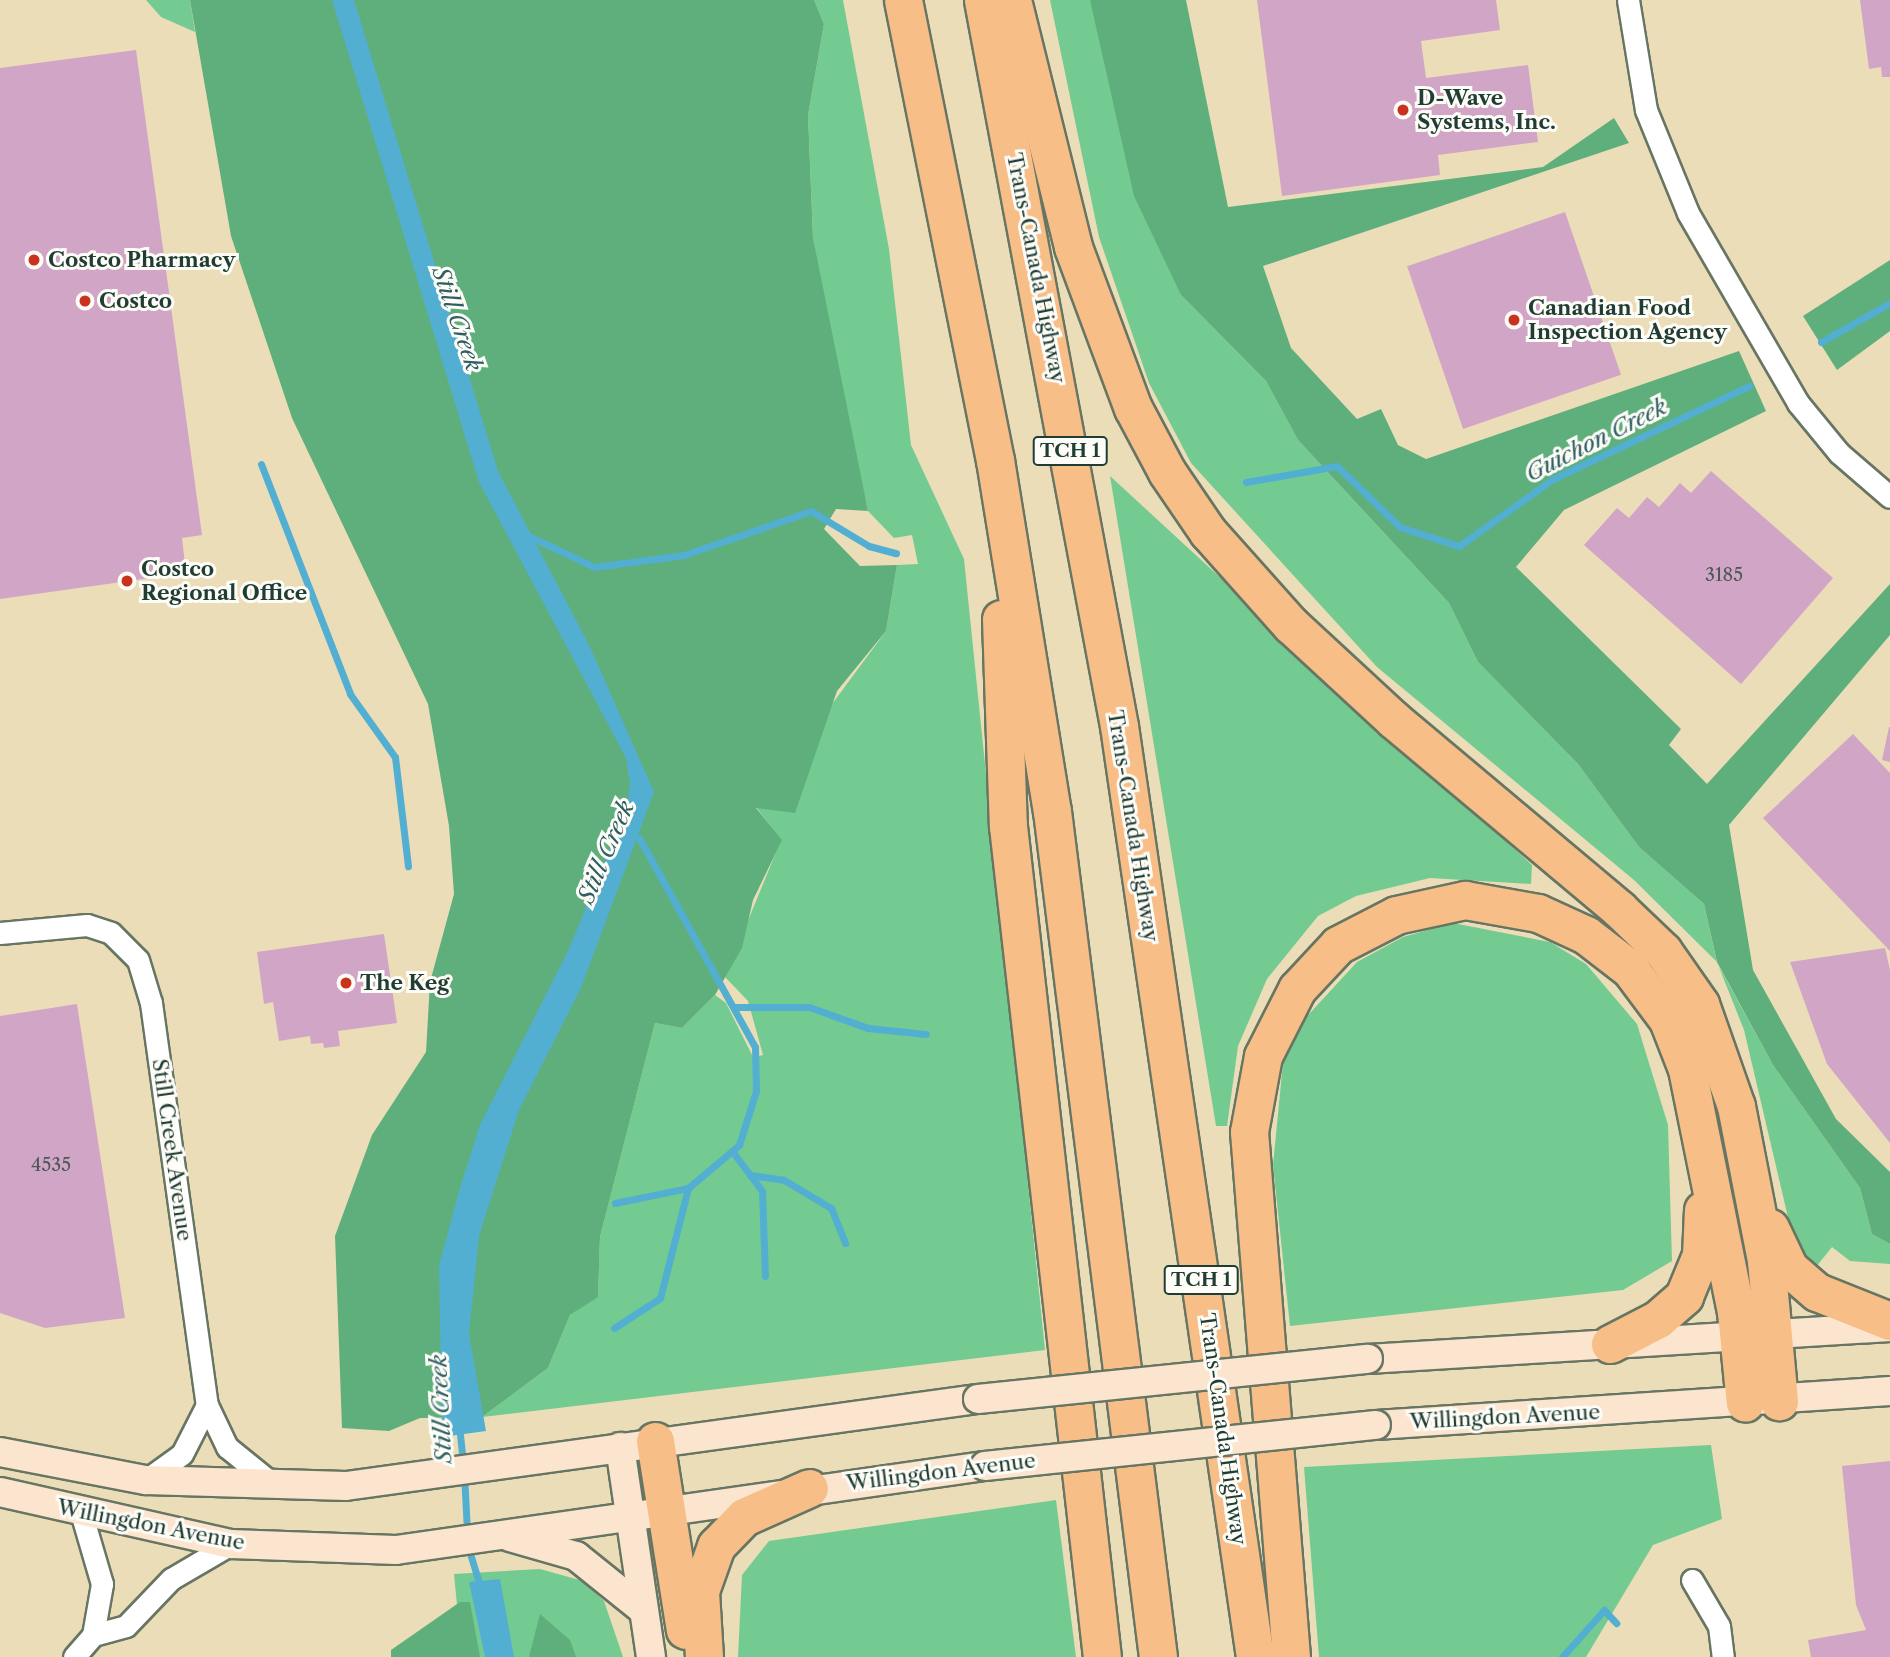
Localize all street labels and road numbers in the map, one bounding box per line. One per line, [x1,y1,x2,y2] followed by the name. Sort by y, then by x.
[1001,151,1071,385] street label: Trans-Canada Highway
[1032,436,1108,466] road number: TCH 1
[1102,708,1164,944] street label: Trans-Canada Highway
[147,1057,197,1243] street label: Still Creek Avenue
[1162,1264,1240,1296] road number: TCH 1
[1194,1311,1252,1547] street label: Trans-Canada Highway
[1409,1399,1601,1435] street label: Willingdon Avenue
[844,1448,1038,1496] street label: Willingdon Avenue
[55,1494,247,1556] street label: Willingdon Avenue

